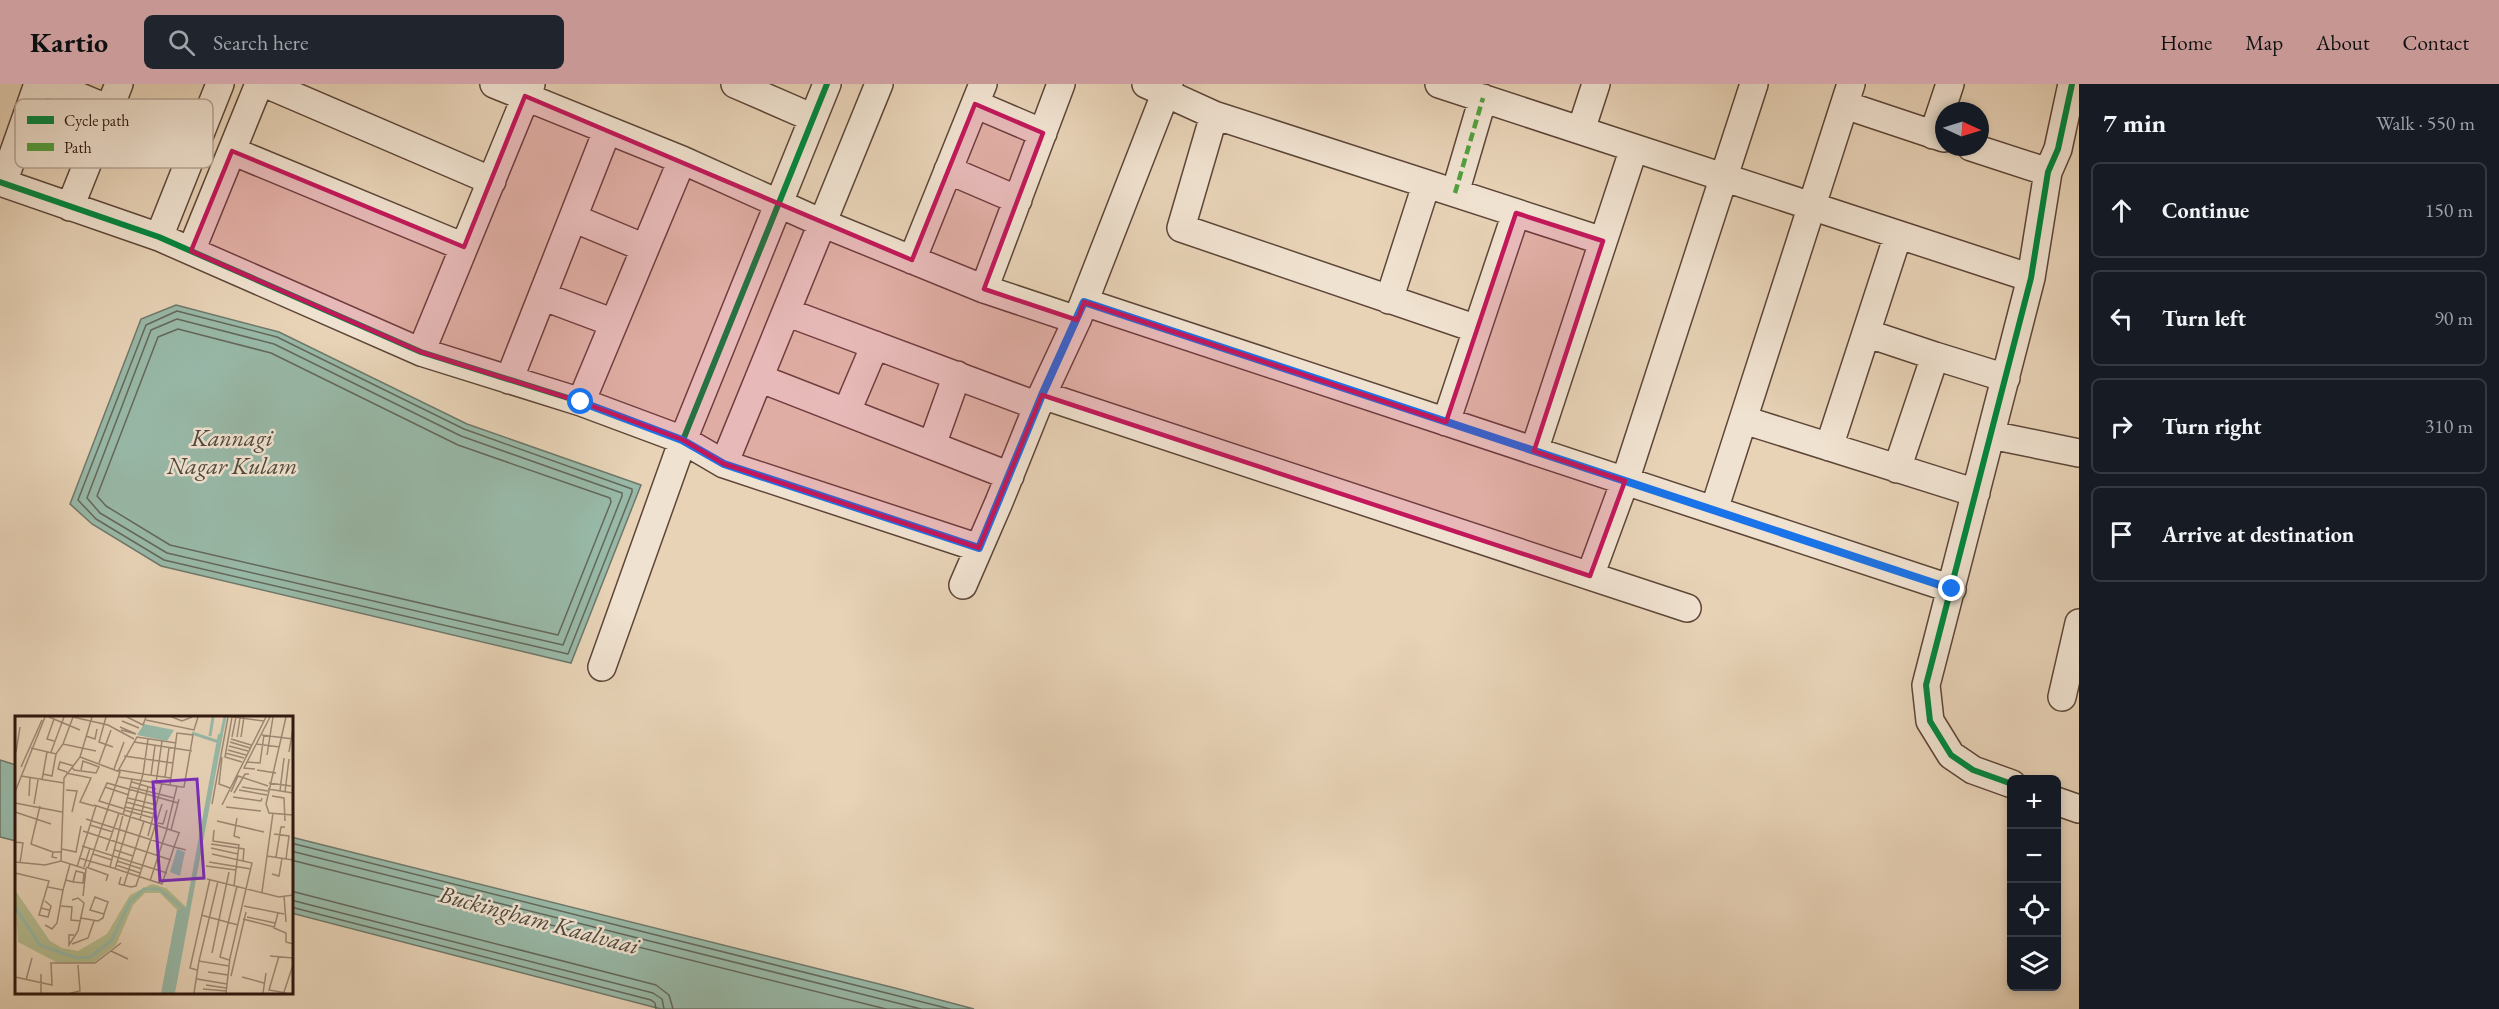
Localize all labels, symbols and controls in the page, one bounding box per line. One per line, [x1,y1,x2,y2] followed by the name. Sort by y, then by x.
[144,15,564,69] search box
[30,24,108,60] text: Kartio
[165,26,198,59] icon: search
[213,28,309,57] text: Search here
[2160,29,2212,56] text: Home
[2245,29,2283,56] text: Map
[2316,29,2369,56] text: About
[2402,29,2469,56] text: Contact
[15,99,213,168] legend
[1935,102,1989,156] north arrow
[2103,106,2166,140] text: 7 min
[64,110,129,131] text: Cycle path
[2376,110,2475,136] text: Walk · 550 m
[64,137,92,158] text: Path
[2105,194,2138,227] icon: ahead
[2162,196,2249,225] text: Continue
[2425,197,2473,223] text: 150 m
[2105,302,2138,335] icon: left
[2162,304,2246,333] text: Turn left
[2434,305,2473,331] text: 90 m
[567,388,593,414] route start
[2105,410,2138,443] icon: right
[2162,412,2261,441] text: Turn right
[2425,413,2473,439] text: 310 m
[166,422,297,481] water label: Kannagi Nagar Kulam
[2105,518,2138,551] icon: arrive
[2162,520,2354,549] text: Arrive at destination
[1938,575,1964,601] route end
[15,716,292,994] inset map
[2007,775,2061,991] map controls
[2007,775,2061,829] button: +
[2007,829,2061,883] button: −
[435,878,643,961] water label: Buckingham Kaalvaai
[2007,883,2061,937] button: locate
[2007,937,2061,991] button: layers

